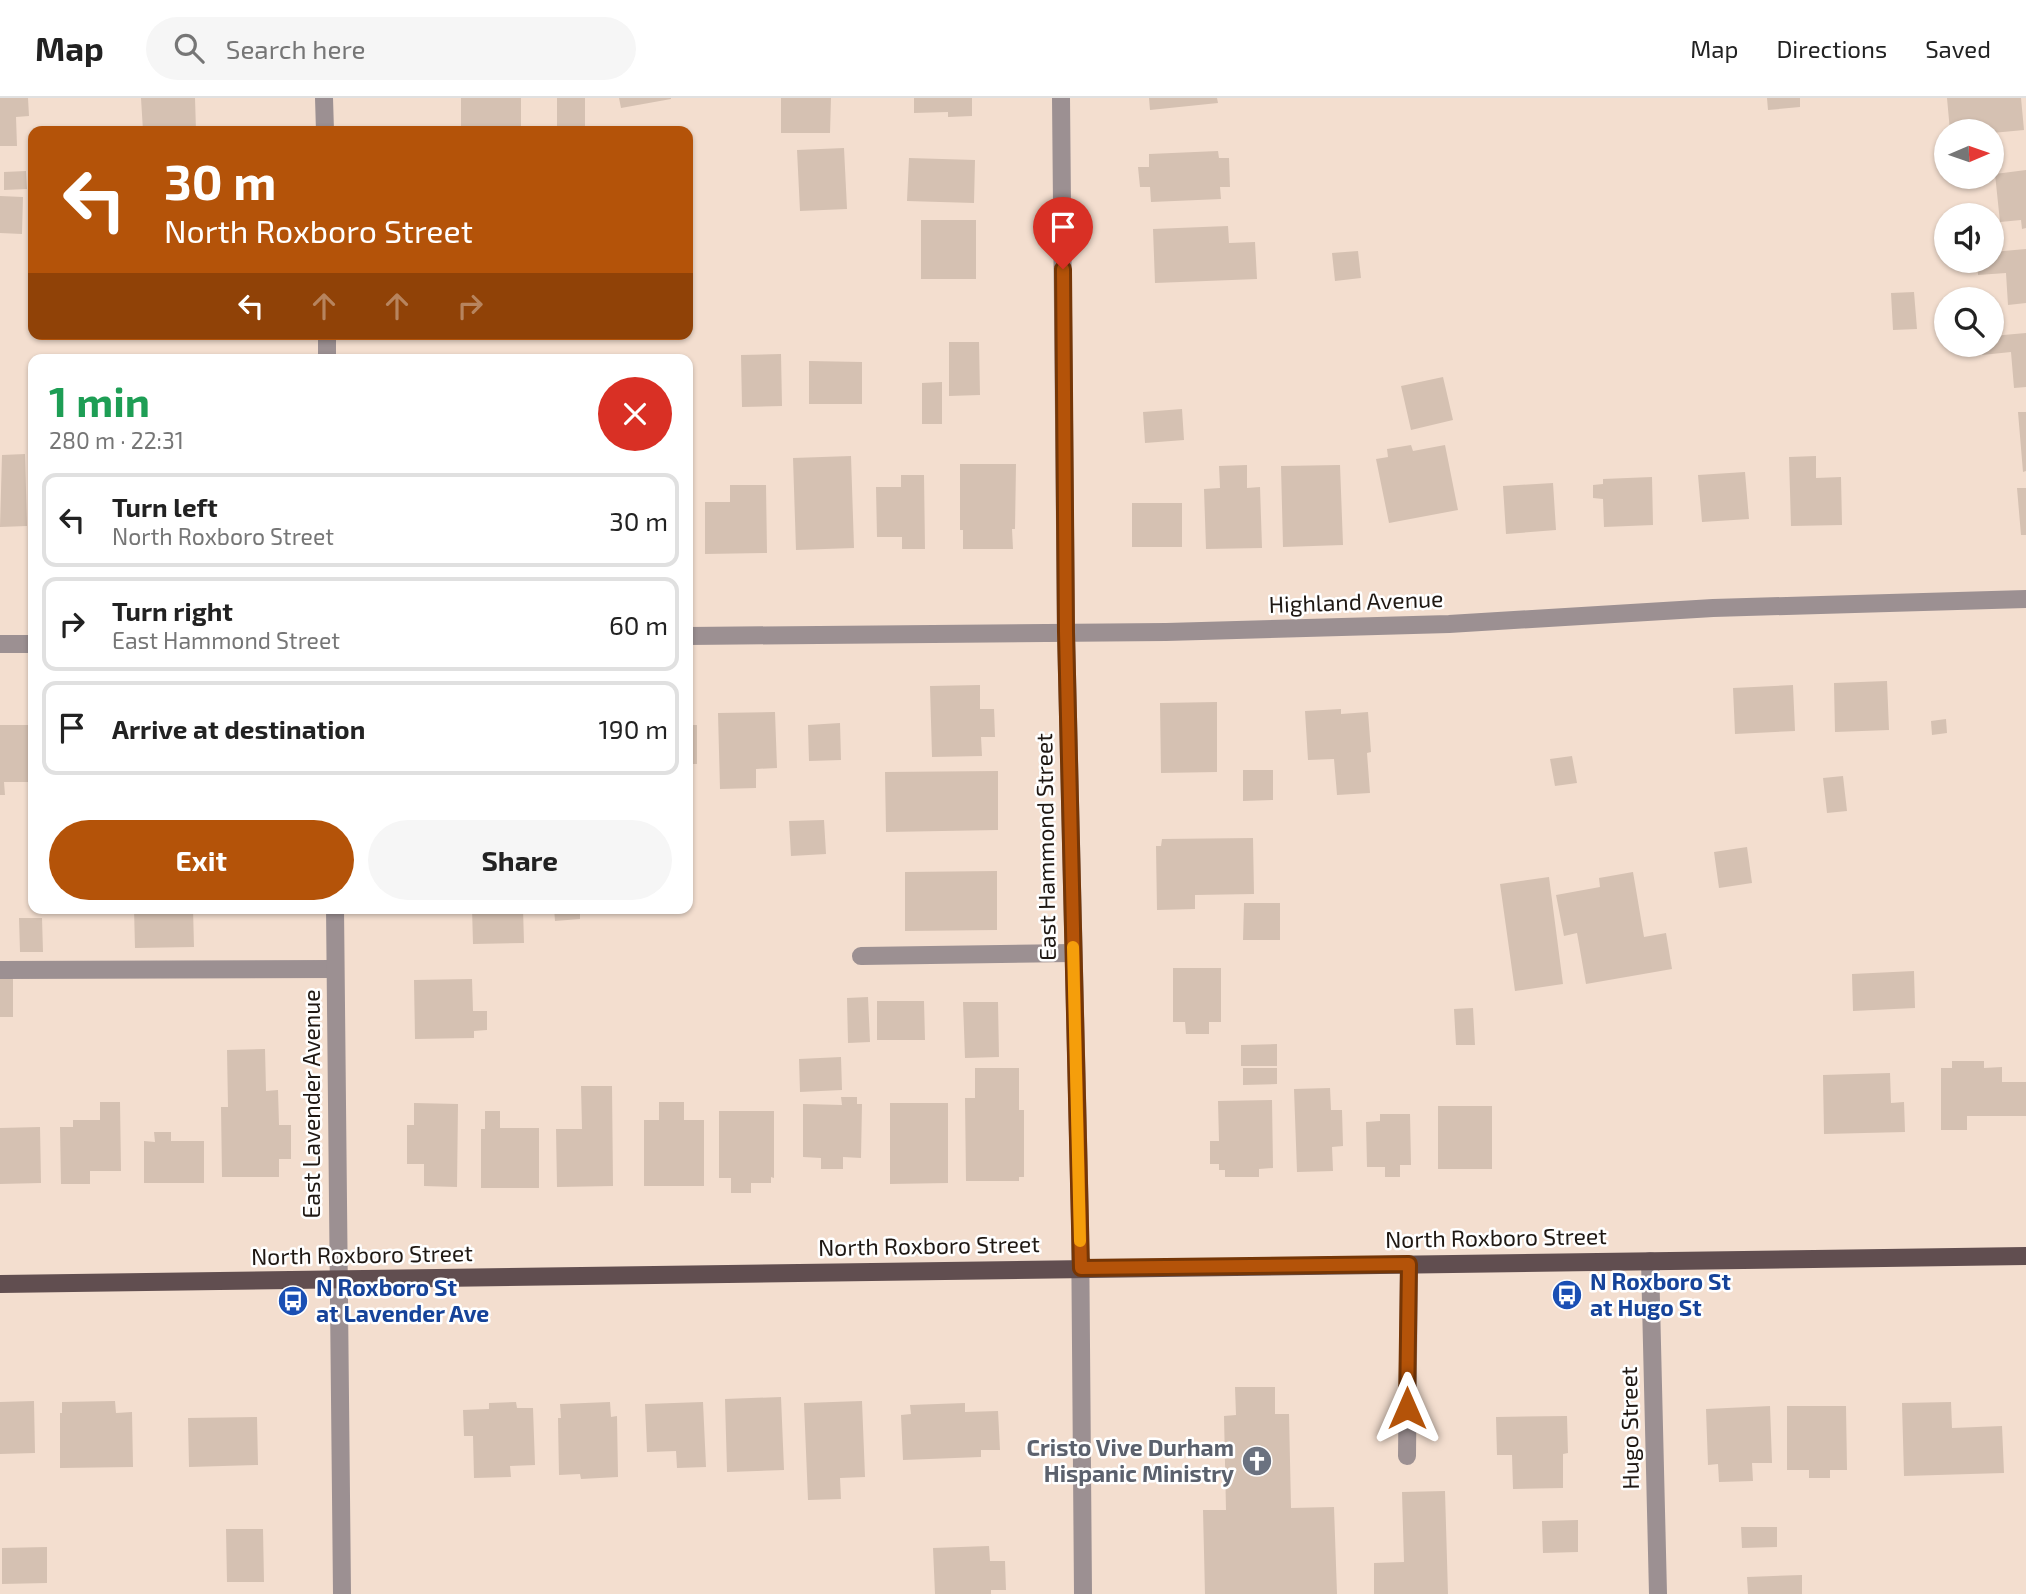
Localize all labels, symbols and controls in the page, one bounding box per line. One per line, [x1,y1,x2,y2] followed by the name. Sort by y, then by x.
[146,17,636,80] search box
[35,28,104,68] text: Map
[170,29,208,67] icon: search
[226,33,365,64] text: Search here
[1690,34,1738,63] text: Map
[1776,34,1887,63] text: Directions
[1925,34,1991,63] text: Saved
[1934,119,2004,189] north arrow
[1934,119,2004,357] map controls
[164,151,276,210] text: 30 m
[49,154,140,245] icon: left
[1033,197,1093,269] pin
[1934,203,2004,273] button: sound
[1044,208,1082,246] icon: arrive
[164,211,473,249] text: North Roxboro Street
[232,287,270,325] icon: left
[305,287,343,325] icon: ahead
[378,287,416,325] icon: ahead
[451,287,489,325] icon: right
[1934,287,2004,357] button: search
[49,375,150,425] text: 1 min
[598,377,672,451] button: close
[49,426,184,454] text: 280 m · 22:31
[112,491,218,522] text: Turn left
[53,501,91,539] icon: left
[609,505,668,536] text: 30 m
[112,522,334,550] text: North Roxboro Street
[1268,584,1444,618] street label: Highland Avenue
[112,595,233,626] text: Turn right
[53,605,91,643] icon: right
[609,609,668,640] text: 60 m
[112,626,340,654] text: East Hammond Street
[53,709,91,747] icon: arrive
[112,713,365,744] text: Arrive at destination
[599,713,668,744] text: 190 m
[1029,733,1061,961] street label: East Hammond Street
[49,820,354,900] button: Exit
[368,820,672,900] button: Share
[297,989,325,1219] street label: East Lavender Avenue
[1385,1221,1607,1253] street label: North Roxboro Street
[818,1229,1040,1261] street label: North Roxboro Street
[251,1238,473,1270] street label: North Roxboro Street
[1590,1267,1731,1321] place label: N Roxboro St at Hugo St
[316,1273,489,1327] place label: N Roxboro St at Lavender Ave
[1550,1278,1584,1312] bus stop icon: N Roxboro St at Hugo St
[276,1284,310,1318] bus stop icon: N Roxboro St at Lavender Ave
[1614,1366,1644,1490] street label: Hugo Street
[1370,1371,1444,1445] position arrow
[1026,1433,1234,1487] place label: Cristo Vive Durham Hispanic Ministry
[1240,1444,1274,1478] church icon: Cristo Vive Durham Hispanic Ministry

